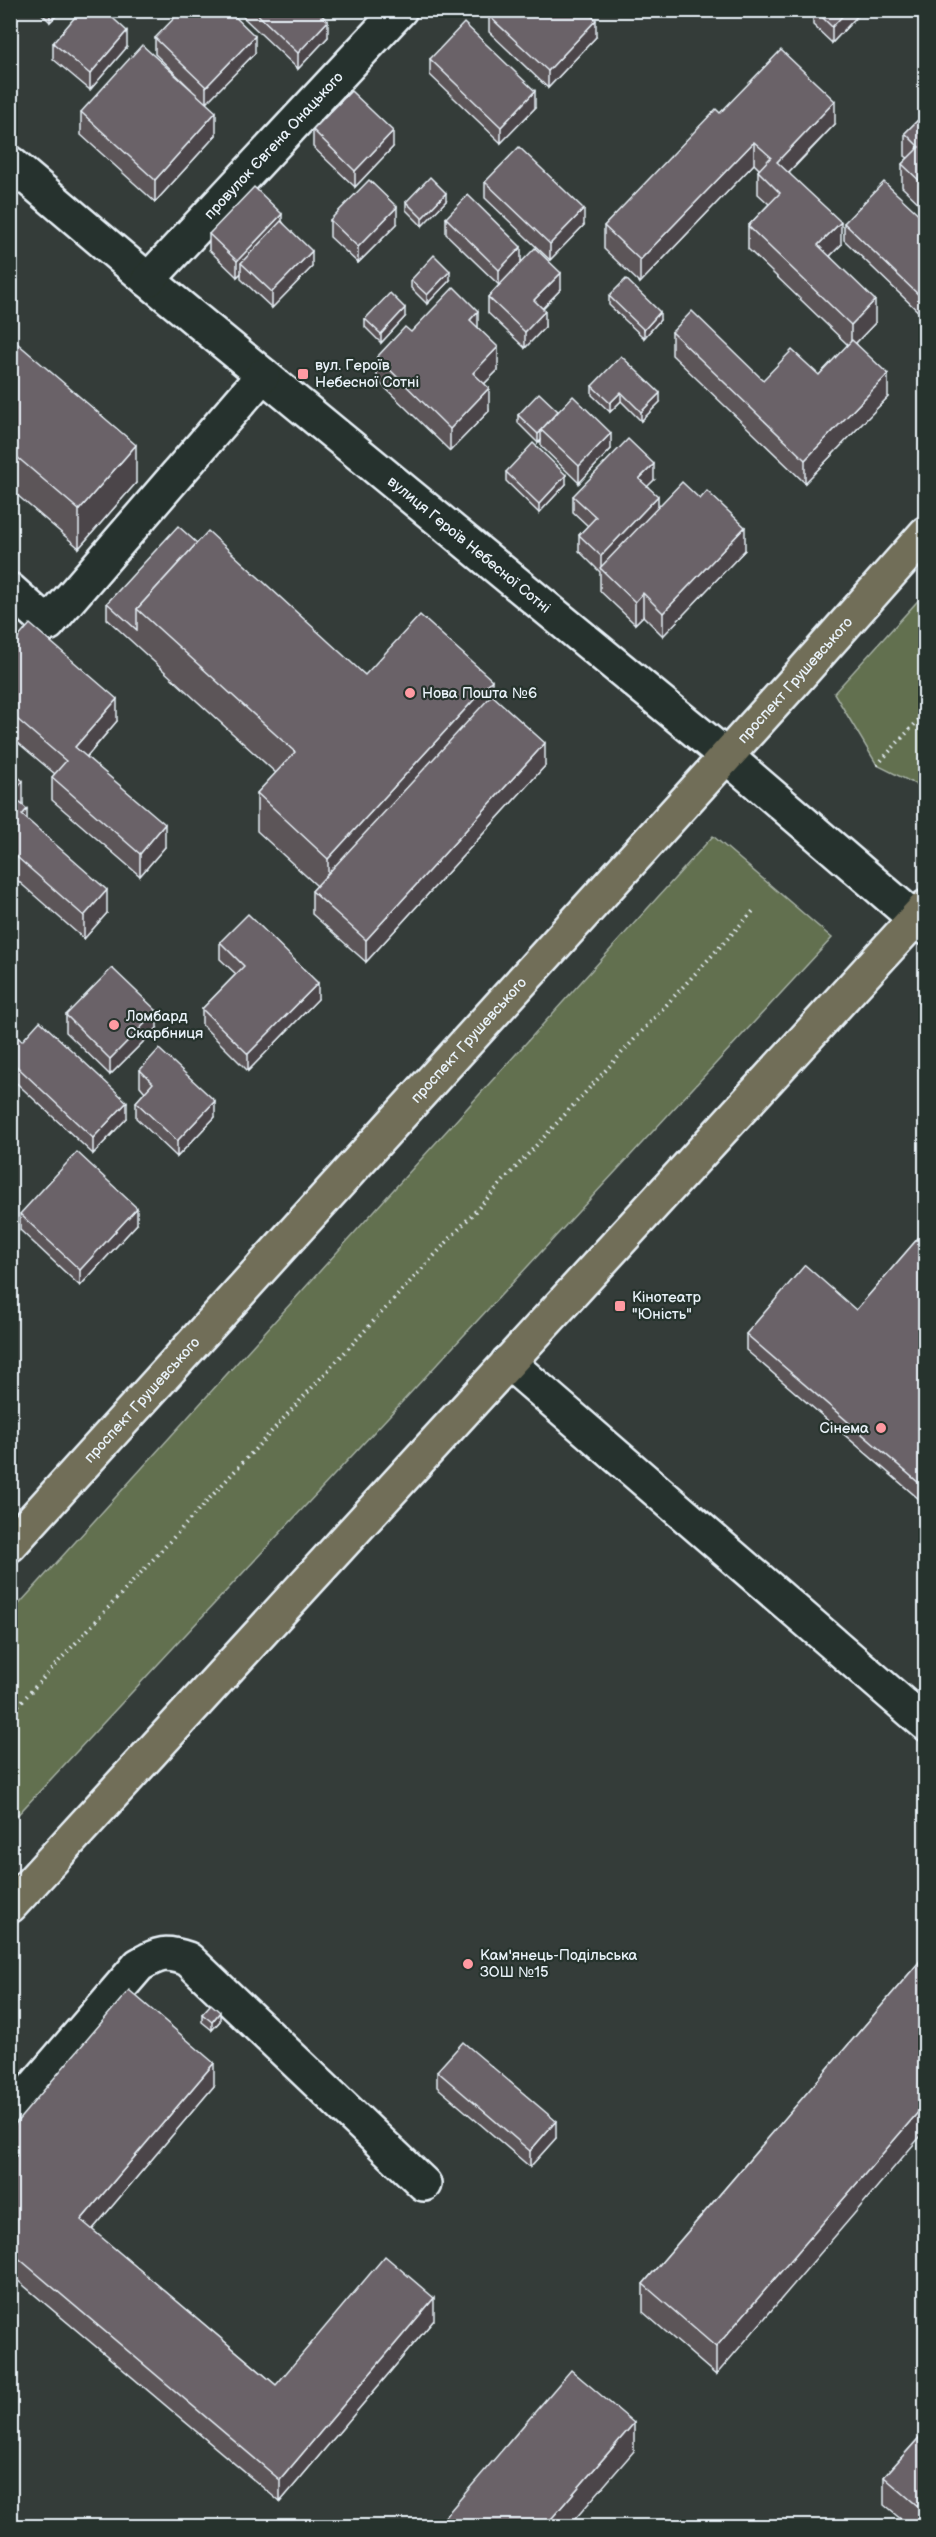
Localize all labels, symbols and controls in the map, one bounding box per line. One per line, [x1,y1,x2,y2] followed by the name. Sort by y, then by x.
[200,68,348,224] street label: провулок Євгена Онацького
[315,356,419,392] place label: вул. Героїв Небесної Сотні
[296,367,310,381] marker: вул. Героїв Небесної Сотні
[383,472,554,618] street label: вулиця Героїв Небесної Сотні
[734,613,857,748] street label: проспект Грушевського
[422,684,537,703] place label: Нова Пошта №6
[403,686,417,700] marker: Нова Пошта №6
[407,973,531,1107] street label: проспект Грушевського
[125,1007,203,1043] place label: Ломбард Скарбниця
[107,1018,121,1032] marker: Ломбард Скарбниця
[632,1288,702,1324] place label: Кінотеатр "Юність"
[613,1299,627,1313] marker: Кінотеатр "Юність"
[80,1333,204,1467] street label: проспект Грушевського
[820,1419,869,1438] place label: Сінема
[874,1421,888,1435] marker: Сінема
[480,1946,638,1982] place label: Кам'янець-Подільська ЗОШ №15
[461,1957,475,1971] marker: Кам'янець-Подільська ЗОШ №15

